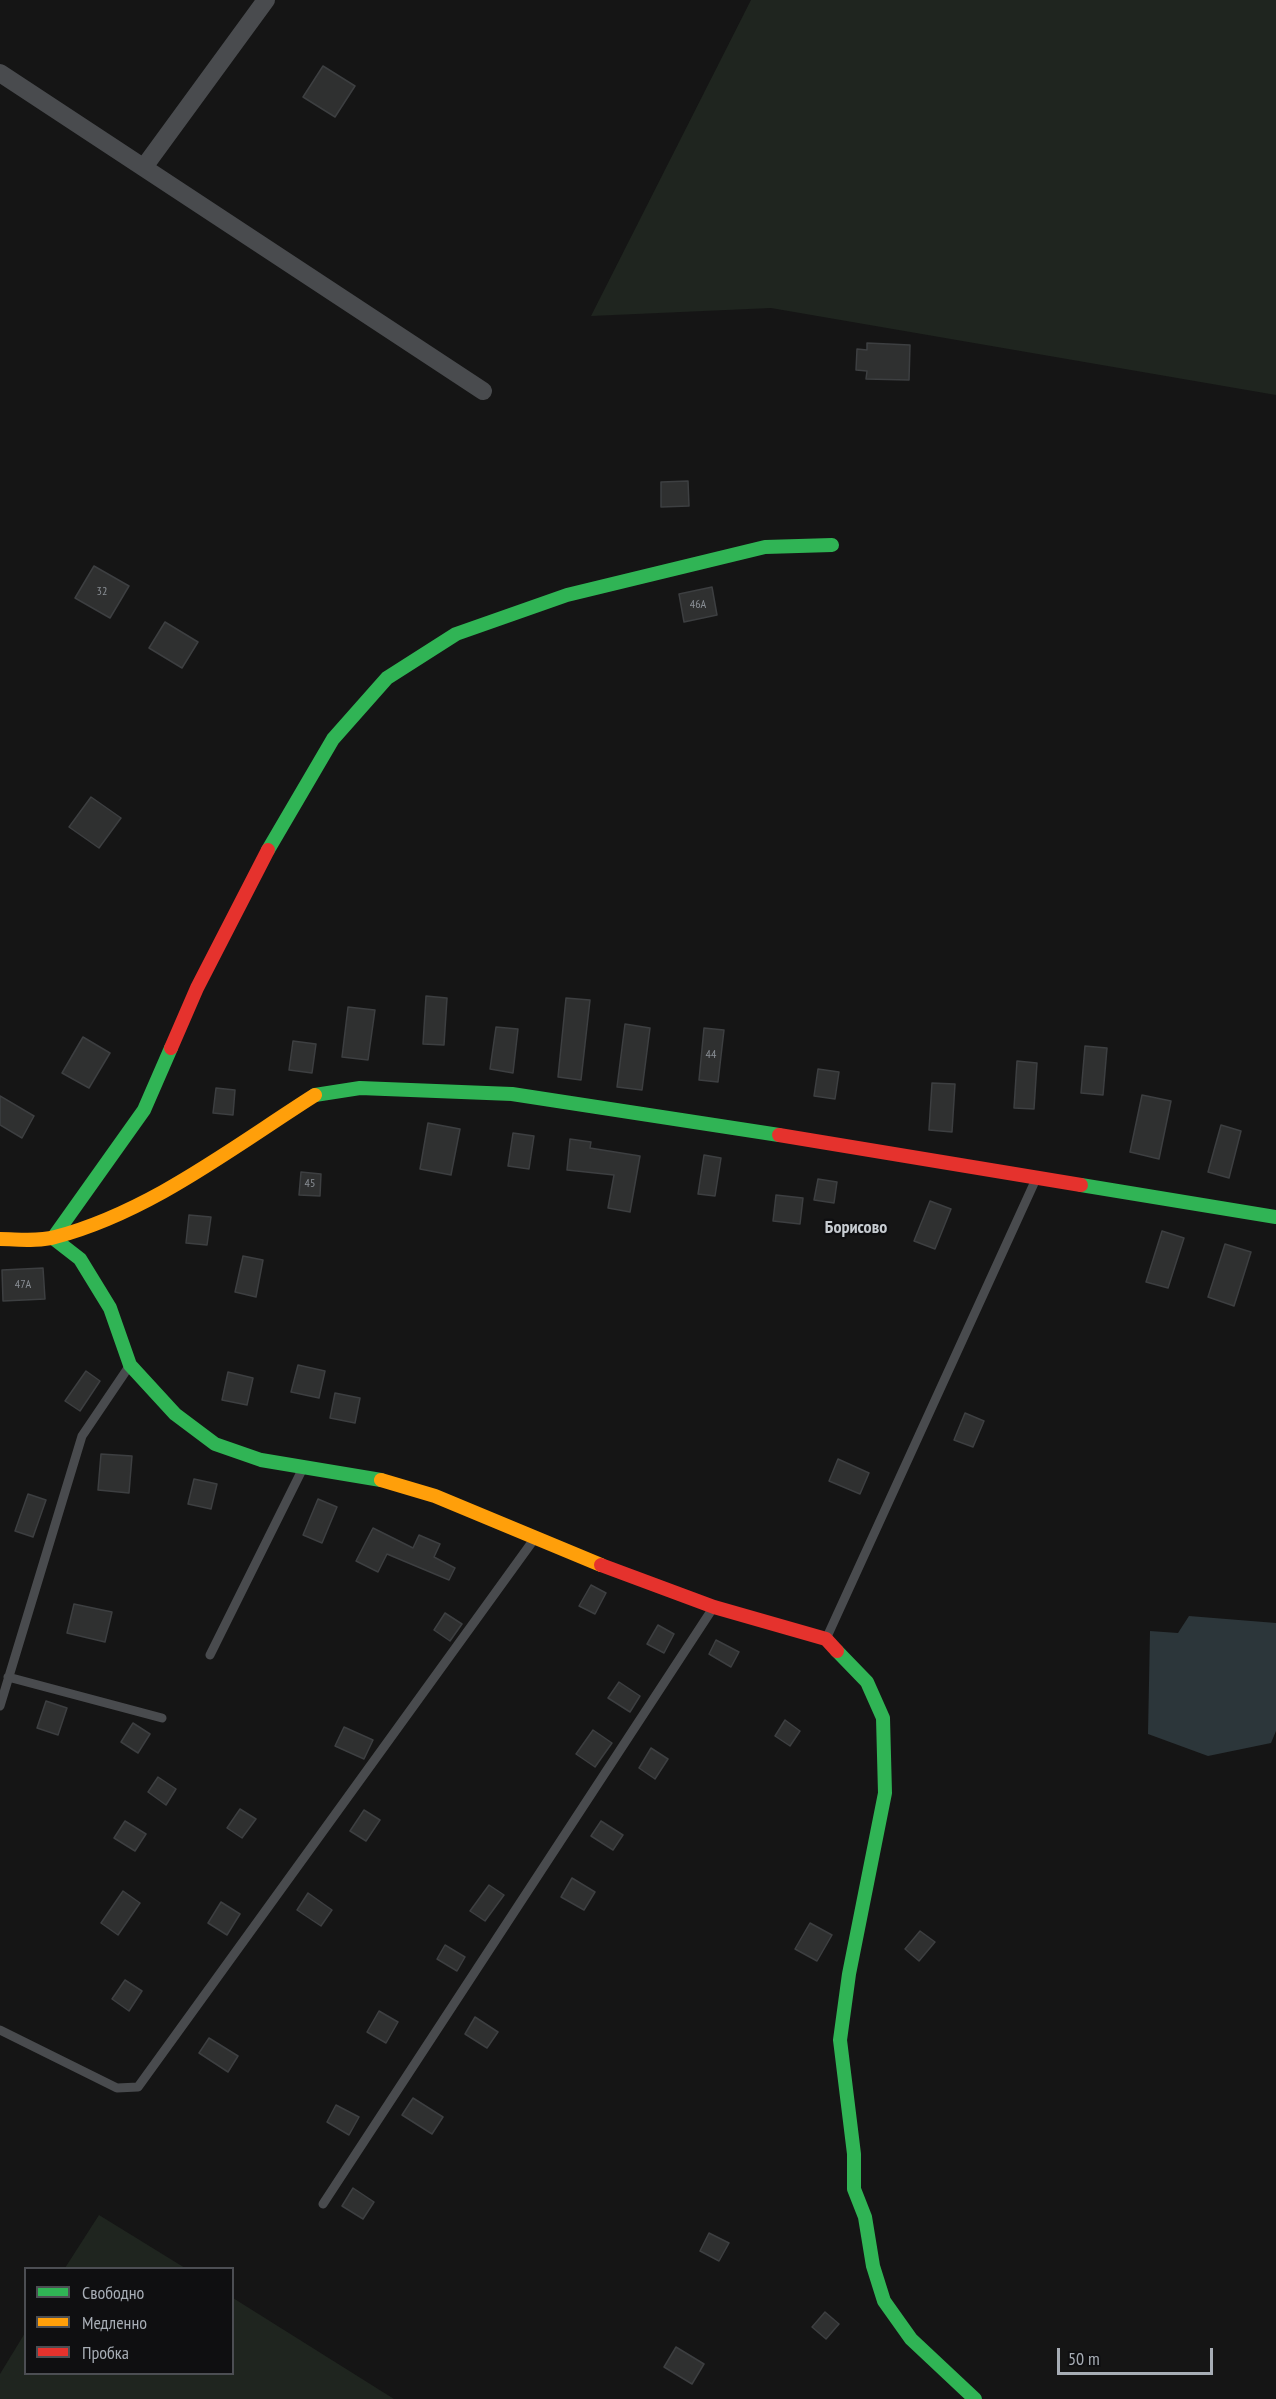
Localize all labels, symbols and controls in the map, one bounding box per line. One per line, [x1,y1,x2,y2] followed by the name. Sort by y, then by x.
[97,585,107,599] house number: 32
[690,598,706,612] house number: 46А
[706,1048,716,1062] house number: 44
[305,1177,315,1191] house number: 45
[825,1217,887,1239] district label: Борисово
[15,1278,31,1292] house number: 47А
[24,2267,234,2375] legend
[82,2281,144,2304] text: Свободно
[82,2311,147,2334] text: Медленно
[1060,2336,1216,2374] scale bar
[82,2341,129,2364] text: Пробка
[1068,2347,1100,2370] text: 50 m

